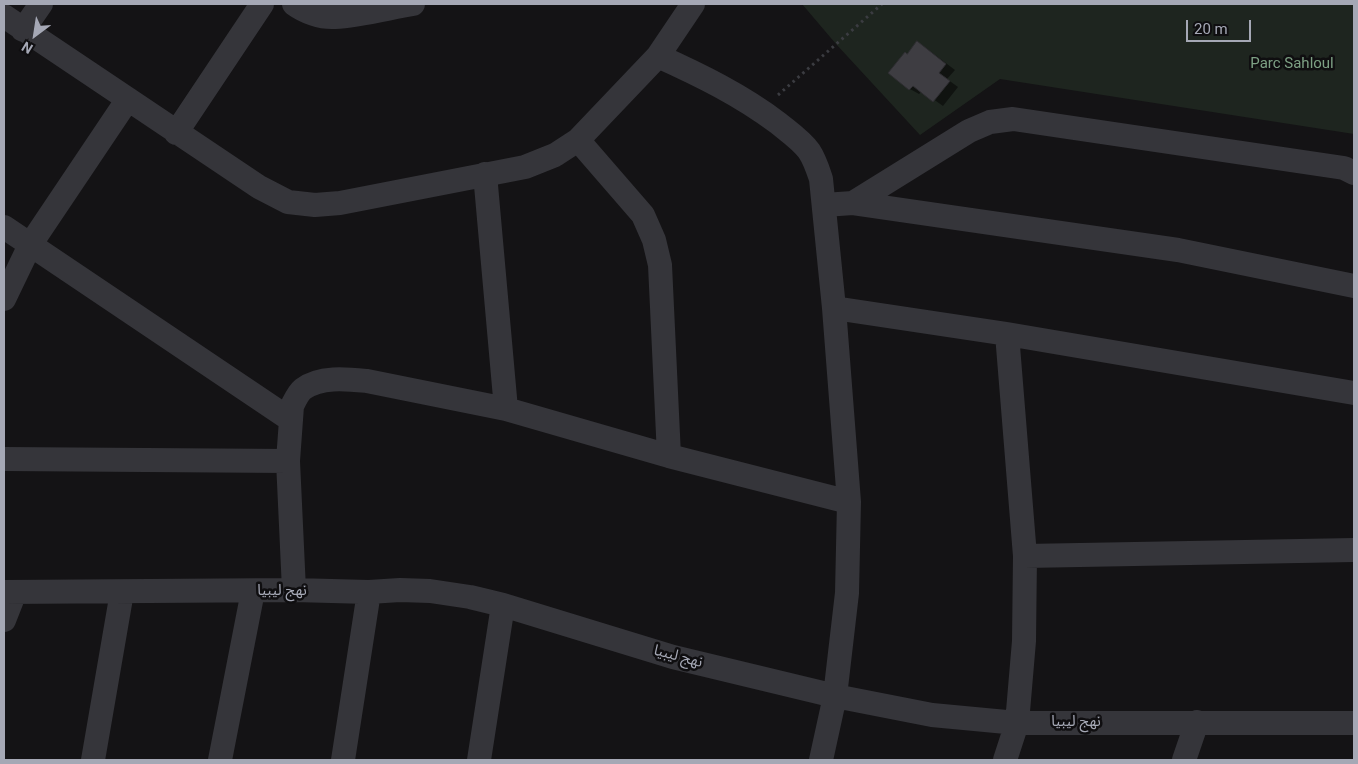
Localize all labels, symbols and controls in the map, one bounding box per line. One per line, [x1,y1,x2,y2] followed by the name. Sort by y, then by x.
[10,10,60,60] north arrow
[1188,10,1253,42] scale bar
[1194,20,1228,38] text: 20 m
[19,38,36,57] text: N
[1250,55,1334,73] park label: Parc Sahloul
[257,582,307,600] street label: نهج ليبيا
[652,642,704,672] street label: نهج ليبيا
[1051,713,1101,731] street label: نهج ليبيا

